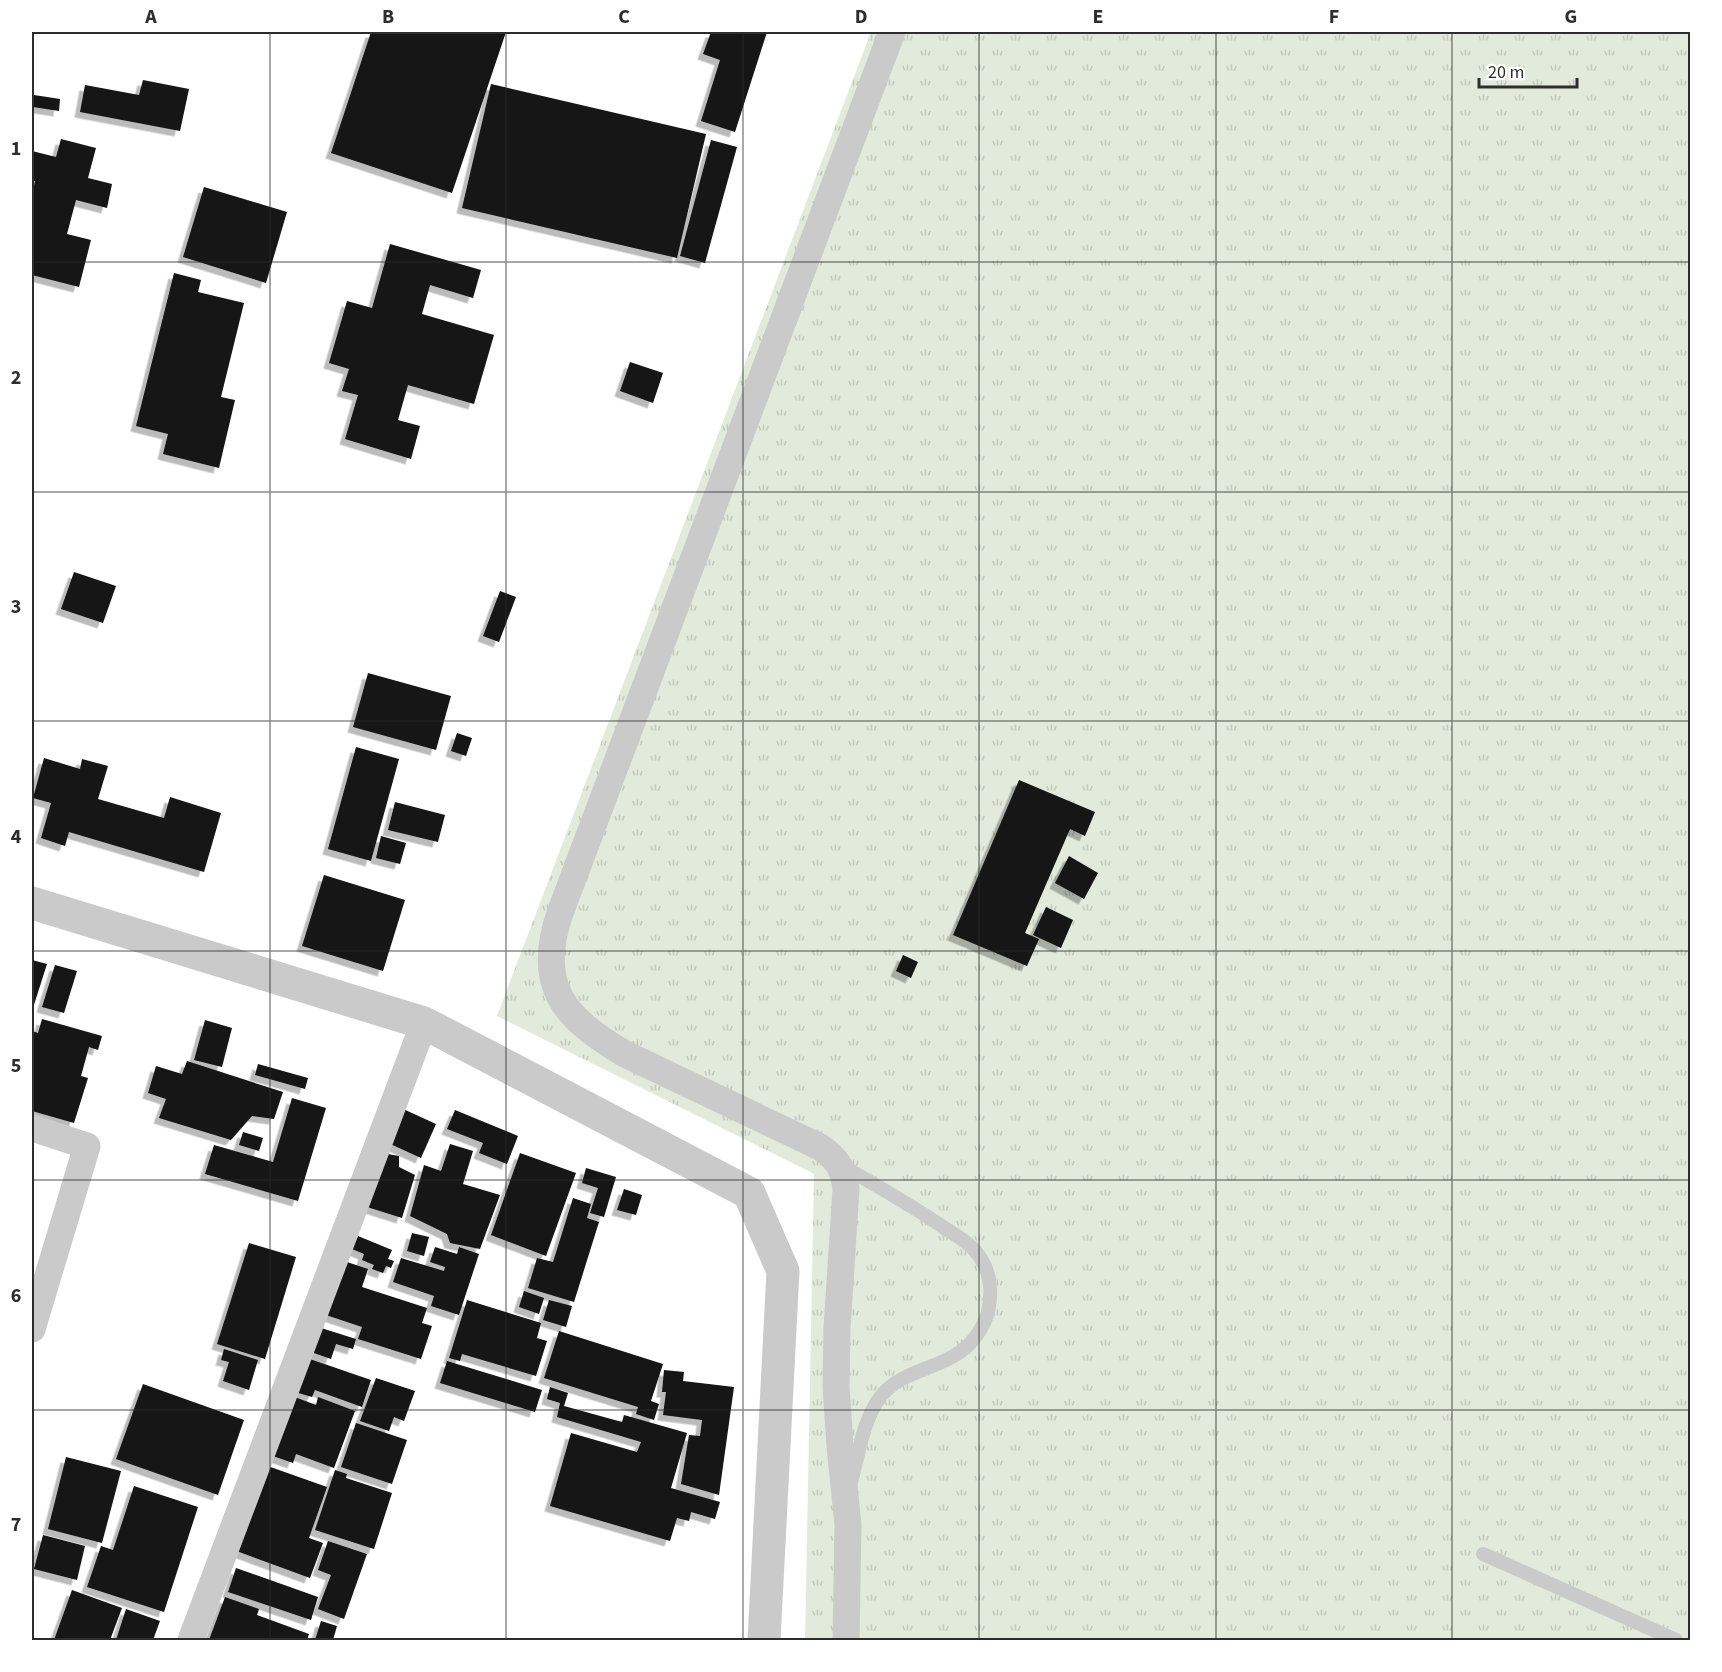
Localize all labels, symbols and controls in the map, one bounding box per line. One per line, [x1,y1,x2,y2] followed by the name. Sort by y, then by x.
[144,3,157,31] text: A
[382,3,394,31] text: B
[618,3,630,31] text: C
[855,3,867,31] text: D
[1093,3,1103,31] text: E
[1329,3,1339,31] text: F
[1565,3,1577,31] text: G
[1479,51,1576,89] scale bar
[1488,60,1524,85] text: 20 m
[11,135,21,163] text: 1
[11,364,21,392] text: 2
[11,593,21,621] text: 3
[11,823,22,851] text: 4
[11,1052,21,1080] text: 5
[11,1282,21,1310] text: 6
[11,1511,21,1539] text: 7

